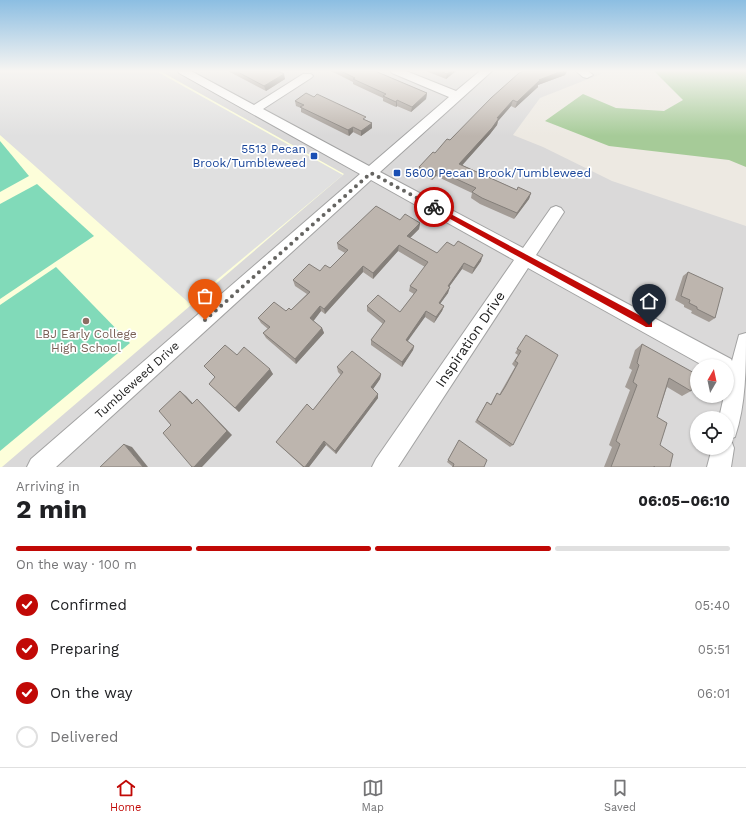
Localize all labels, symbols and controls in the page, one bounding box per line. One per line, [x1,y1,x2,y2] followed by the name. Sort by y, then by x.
[193,142,306,170] place label: 5513 Pecan Brook/Tumbleweed
[309,151,319,161] marker: 5513 Pecan Brook/Tumbleweed
[405,166,591,180] place label: 5600 Pecan Brook/Tumbleweed
[392,168,402,178] marker: 5600 Pecan Brook/Tumbleweed
[414,187,454,227] courier
[423,196,445,218] icon: bike
[188,279,222,320] pin
[632,284,666,325] pin
[194,285,216,307] icon: bag
[432,288,508,390] street label: Inspiration Drive
[638,290,660,312] icon: home
[81,316,91,326] marker: LBJ Early College High School
[35,327,137,355] place label: LBJ Early College High School
[92,338,182,421] street label: Tumbleweed Drive
[690,359,734,403] north arrow
[690,359,734,455] map controls
[690,411,734,455] button: locate
[16,479,80,494] text: Arriving in
[638,492,730,510] text: 06:05–06:10
[16,494,87,524] text: 2 min
[16,557,137,572] text: On the way · 100 m
[16,594,38,616] icon: check
[50,596,127,614] text: Confirmed
[694,598,730,613] text: 05:40
[16,638,38,660] icon: check
[50,640,119,658] text: Preparing
[698,642,730,657] text: 05:51
[16,682,38,704] icon: check
[50,684,132,702] text: On the way
[697,686,730,701] text: 06:01
[50,728,118,746] text: Delivered
[110,777,141,814] tab: Home
[361,777,384,814] tab: Map
[604,777,636,814] tab: Saved

